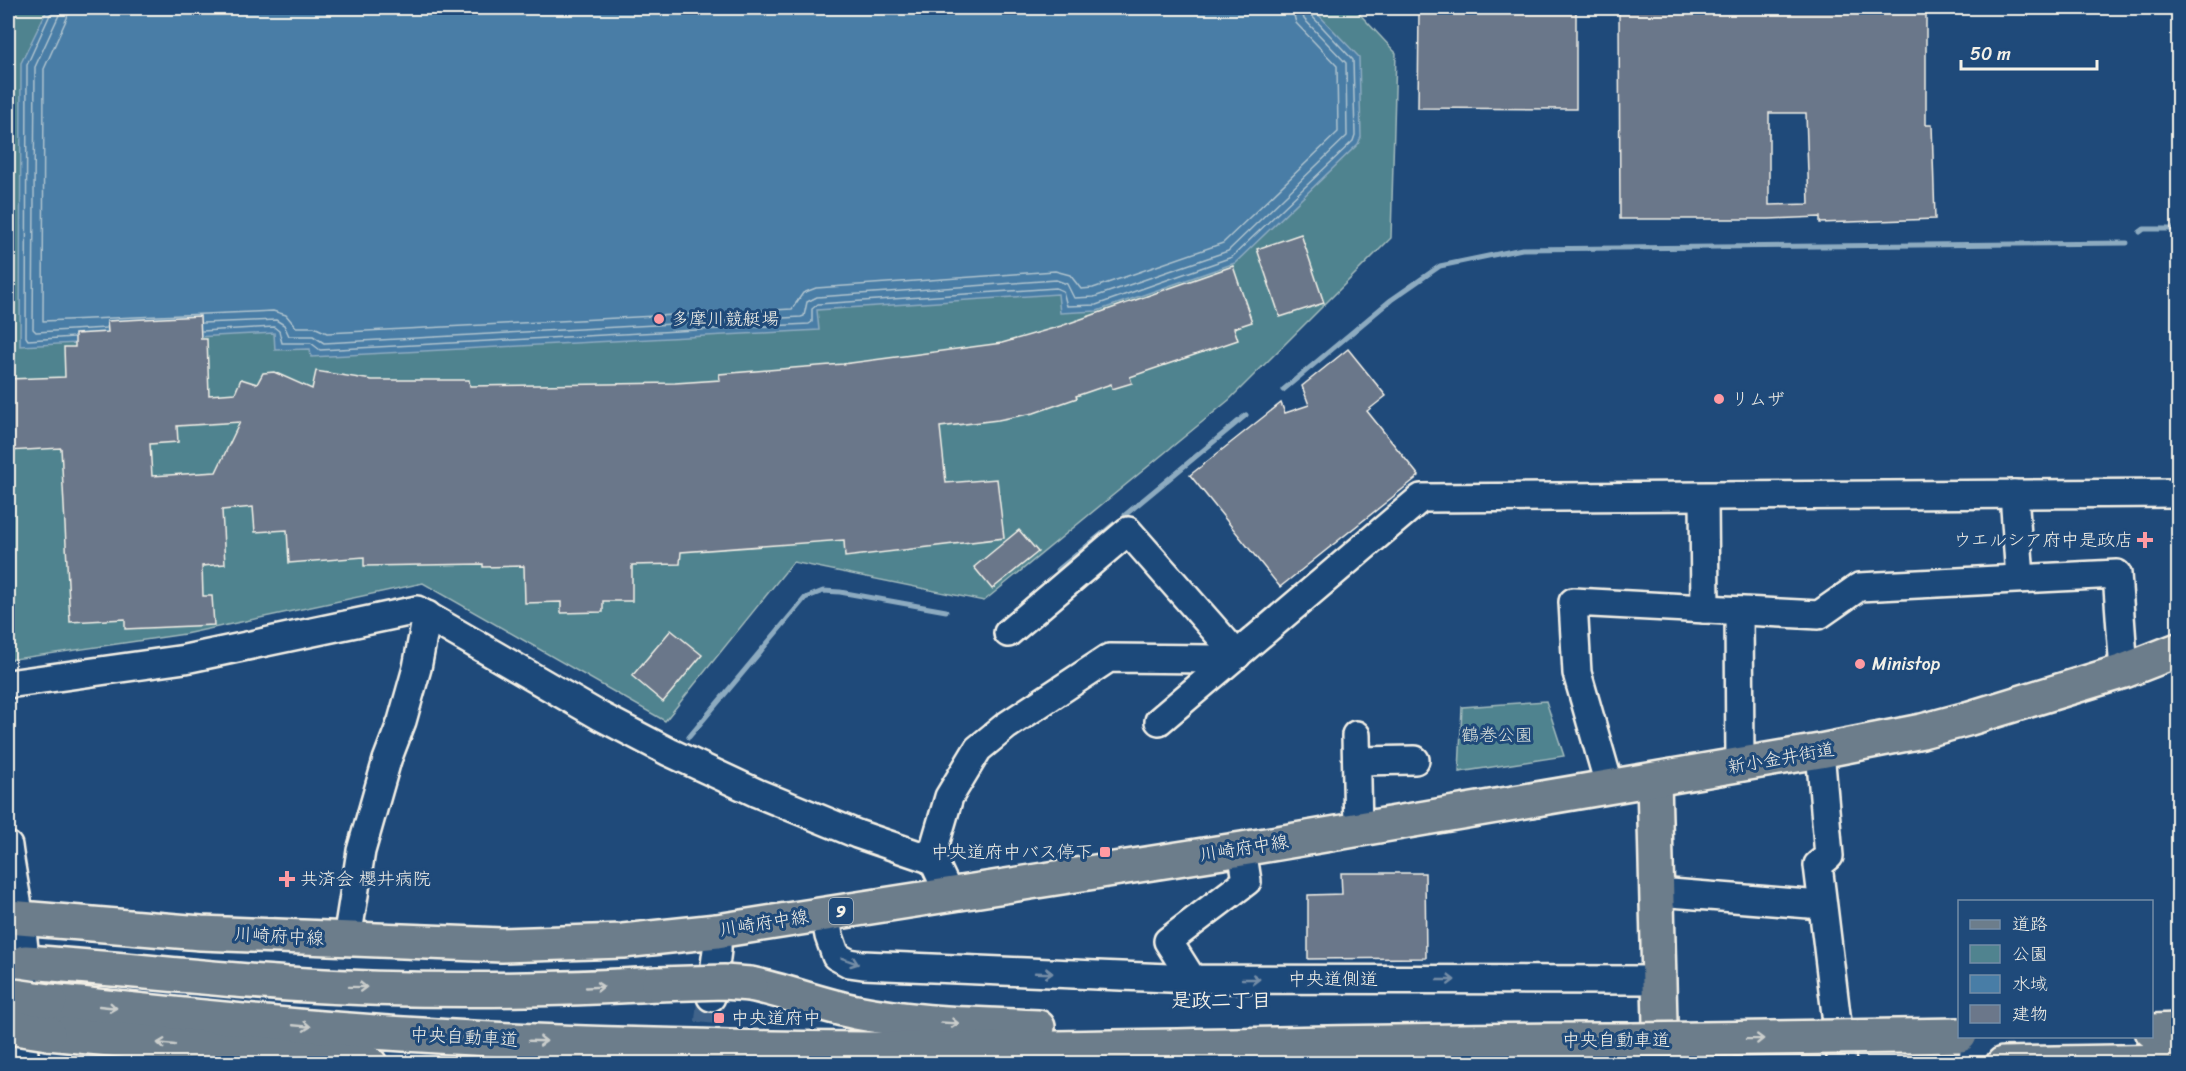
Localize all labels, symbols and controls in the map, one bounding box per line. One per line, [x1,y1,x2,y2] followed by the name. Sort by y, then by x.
[1961,33,2098,71] scale bar
[1970,38,2011,70] text: 50 m
[671,303,779,335] place label: 多摩川競艇場
[652,312,666,326] marker: 多摩川競艇場
[1731,383,1785,415] place label: リムザ
[1712,392,1726,406] marker: リムザ
[1953,524,2133,556] place label: ウエルシア府中是政店
[2138,533,2152,547] marker: ウエルシア府中是政店
[1872,648,1941,680] place label: Ministop
[1853,657,1867,671] marker: Ministop
[1461,719,1533,751] park label: 鶴巻公園
[1725,733,1837,783] street label: 新小金井街道
[1197,825,1291,871] street label: 川崎府中線
[931,836,1093,868] place label: 中央道府中バス停下
[1098,845,1112,859] marker: 中央道府中バス停下
[300,863,431,895] place label: 共済会 櫻井病院
[278,870,296,888] marker: 共済会 櫻井病院
[829,898,853,924] road number: 9
[717,900,811,946] street label: 川崎府中線
[1958,900,2153,1038] legend
[2012,908,2048,940] text: 道路
[233,918,325,954] street label: 川崎府中線
[2012,938,2048,970] text: 公園
[840,957,858,968] one-way arrow
[1288,963,1378,995] street label: 中央道側道
[1033,967,1053,978] one-way arrow
[2012,968,2048,1000] text: 水域
[1240,973,1260,985] one-way arrow
[1435,974,1455,986] one-way arrow
[347,982,367,993] one-way arrow
[584,982,604,993] one-way arrow
[1171,983,1271,1018] district label: 是政二丁目
[2012,998,2048,1030] text: 建物
[97,1002,117,1013] one-way arrow
[731,1002,821,1034] place label: 中央道府中
[712,1011,726,1025] marker: 中央道府中
[939,1017,959,1028] one-way arrow
[409,1018,519,1056] street label: 中央自動車道
[291,1021,311,1032] one-way arrow
[1562,1024,1670,1056] street label: 中央自動車道
[1744,1033,1764,1045] one-way arrow
[528,1035,548,1046] one-way arrow
[156,1038,176,1049] one-way arrow

